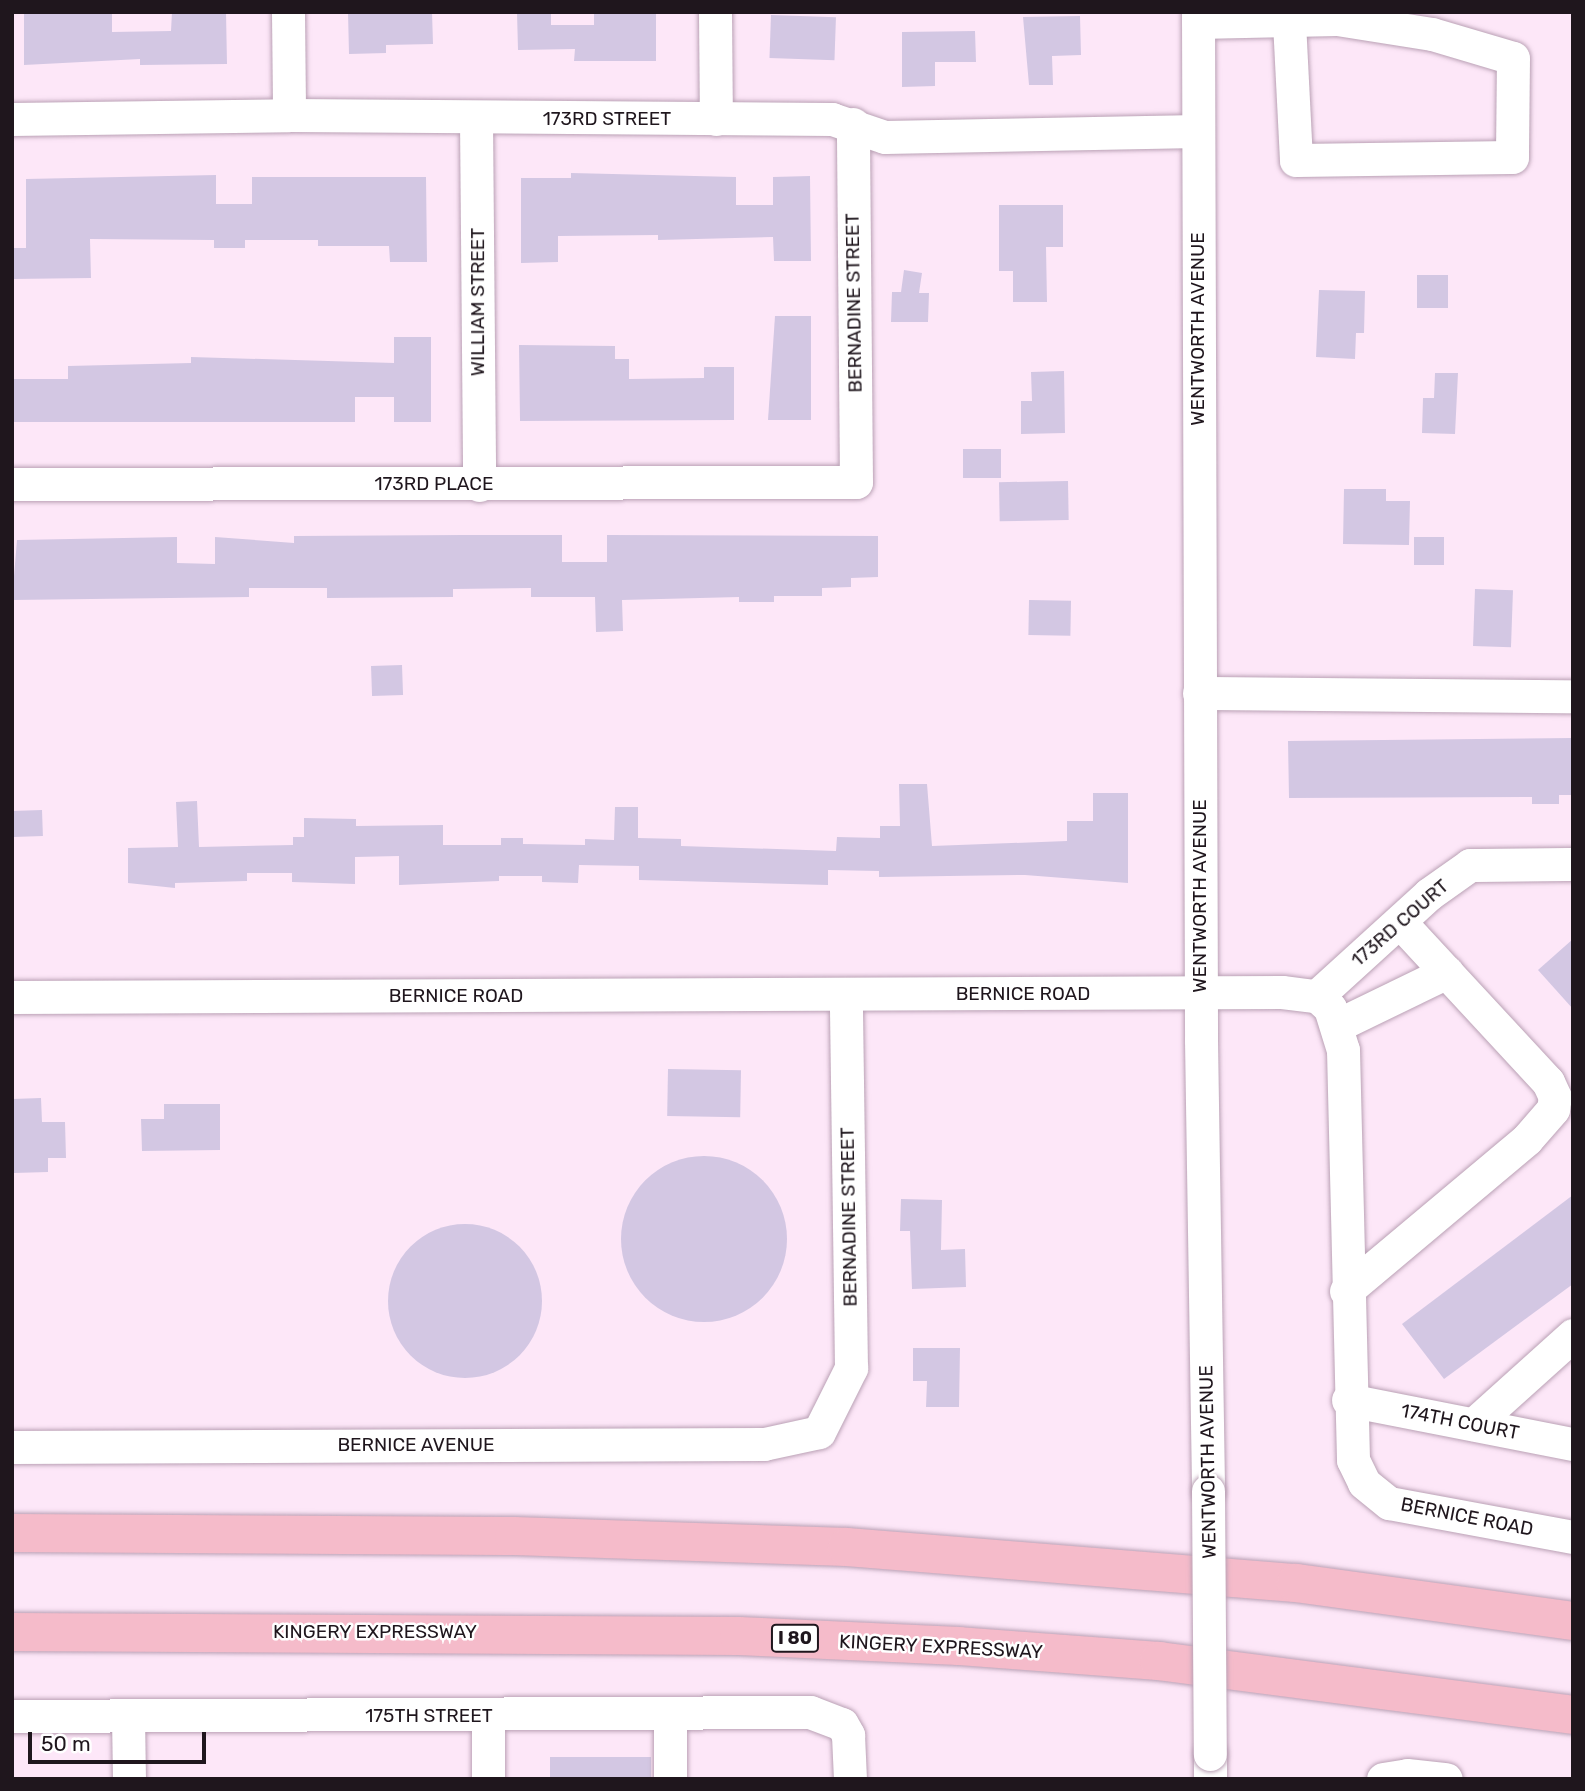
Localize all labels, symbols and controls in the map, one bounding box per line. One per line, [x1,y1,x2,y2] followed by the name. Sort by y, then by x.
[543,108,671,130] street label: 173RD STREET
[841,213,867,393] street label: BERNADINE STREET
[467,228,489,376] street label: WILLIAM STREET
[1187,232,1209,426] street label: WENTWORTH AVENUE
[374,473,494,495] street label: 173RD PLACE
[1189,799,1211,993] street label: WENTWORTH AVENUE
[1347,875,1453,971] street label: 173RD COURT
[956,983,1090,1005] street label: BERNICE ROAD
[389,985,523,1007] street label: BERNICE ROAD
[836,1127,862,1307] street label: BERNADINE STREET
[1195,1365,1221,1559] street label: WENTWORTH AVENUE
[1399,1399,1521,1445] street label: 174TH COURT
[337,1434,495,1456] street label: BERNICE AVENUE
[1399,1493,1535,1541] street label: BERNICE ROAD
[273,1621,477,1643] street label: KINGERY EXPRESSWAY
[770,1624,820,1652] road number: I 80
[838,1630,1044,1664] street label: KINGERY EXPRESSWAY
[365,1705,493,1727] street label: 175TH STREET
[32,1718,210,1762] scale bar
[41,1731,91,1756] text: 50 m

